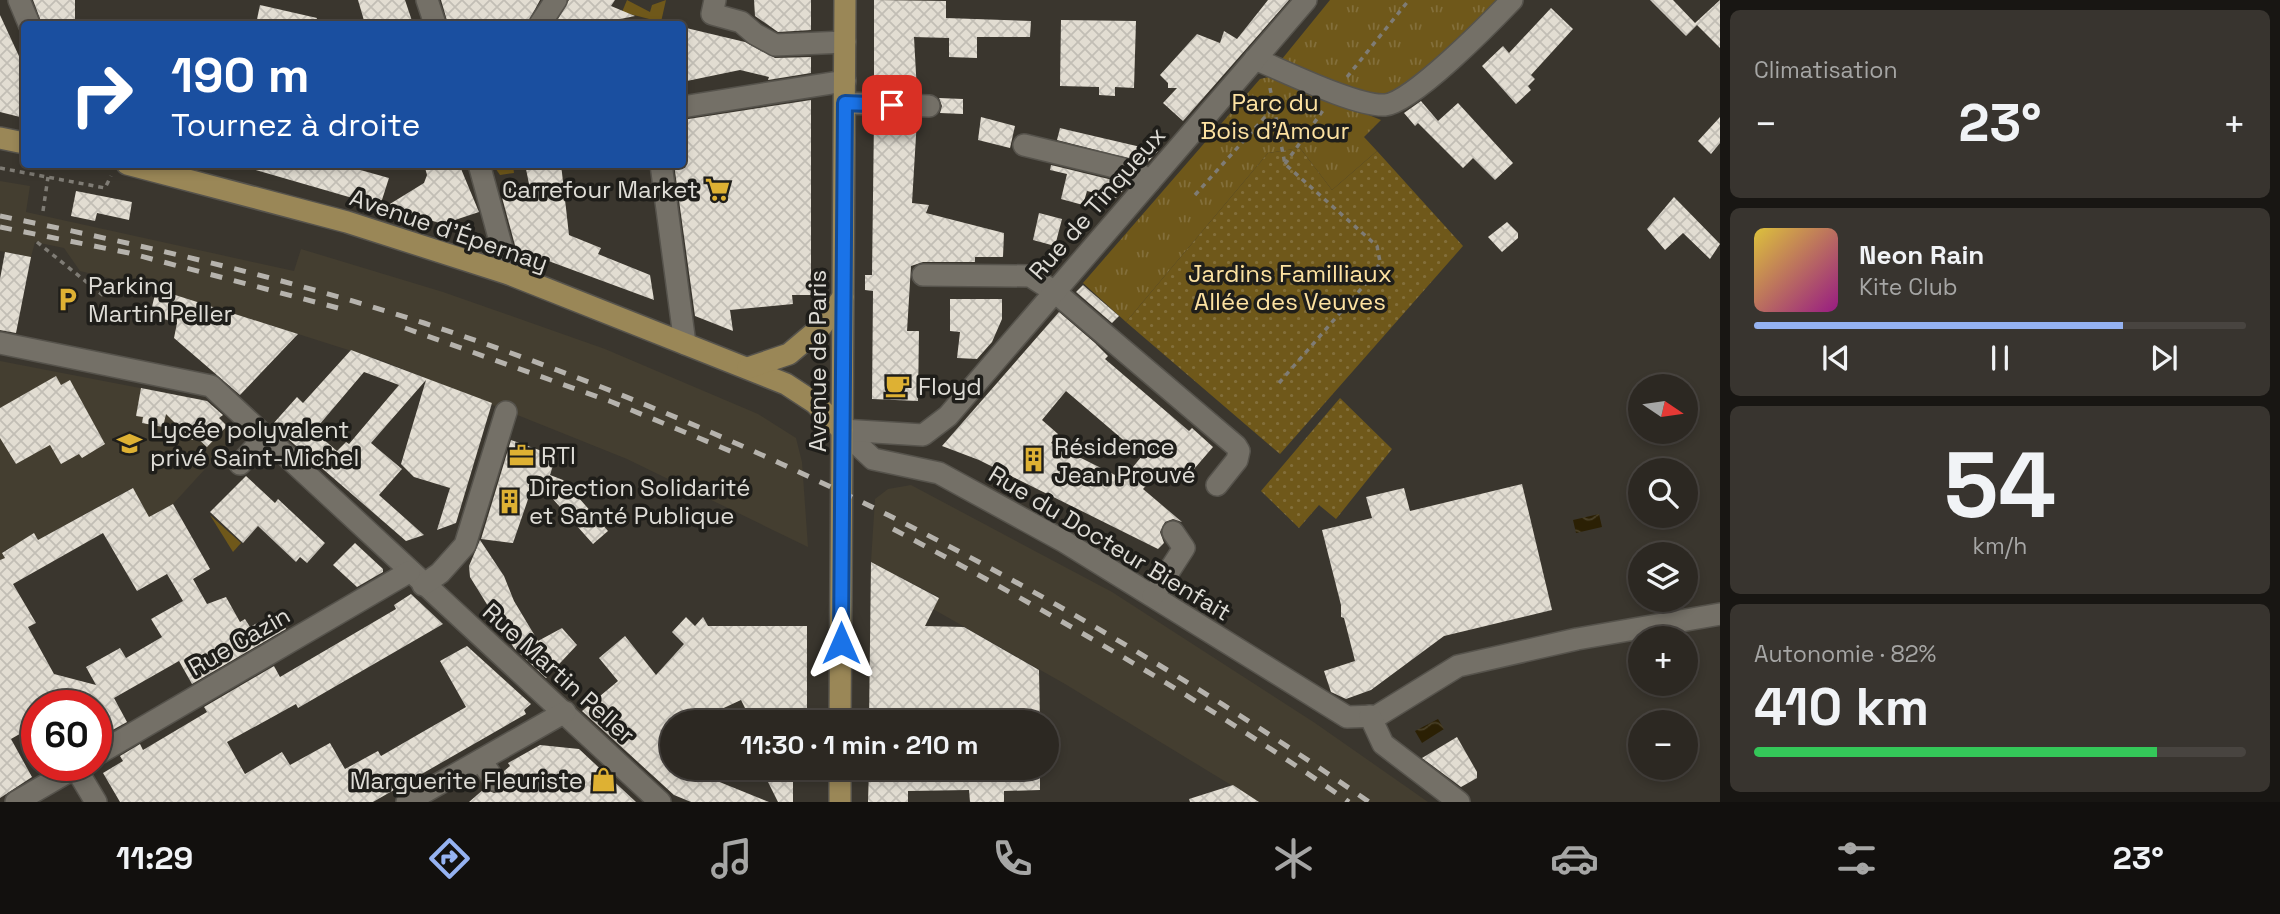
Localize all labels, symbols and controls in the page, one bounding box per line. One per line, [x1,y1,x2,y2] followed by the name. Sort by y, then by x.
[171,44,309,106] text: 190 m
[56,49,147,140] icon: right
[1754,55,1898,85] text: Climatisation
[862,75,922,135] pin
[873,86,911,124] icon: arrive
[1200,87,1350,146] park label: Parc du Bois d'Amour
[1959,90,2042,156] text: 23°
[1754,100,1778,148] text: −
[2222,100,2246,148] text: +
[171,105,420,145] text: Tournez à droite
[1022,120,1172,286] street label: Rue de Tinqueux
[502,174,698,205] place label: Carrefour Market
[704,175,732,203] supermarket icon: Carrefour Market
[346,182,552,278] street label: Avenue d'Épernay
[1859,238,1984,272] text: Neon Rain
[1188,258,1392,317] park label: Jardins Familliaux Allée des Veuves
[88,270,233,329] place label: Parking Martin Peller
[802,270,833,452] street label: Avenue de Paris
[1859,272,1958,302] text: Kite Club
[54,285,82,313] parking icon: Parking Martin Peller
[1817,339,1855,377] icon: previous
[1981,339,2019,377] icon: pause
[2145,339,2183,377] icon: next
[918,371,982,402] place label: Floyd
[884,372,912,400] cafe icon: Floyd
[1628,374,1698,444] north arrow
[1628,374,1698,780] map controls
[150,414,359,473] place label: Lycée polyvalent privé Saint-Michel
[1944,427,2056,544] text: 54
[116,429,144,457] school or university icon: Lycée polyvalent privé Saint-Michel
[1054,431,1196,490] place label: Résidence Jean Prouvé
[541,440,576,471] place label: RTI
[507,441,535,469] office icon: RTI
[1020,446,1048,474] building icon: Résidence Jean Prouvé
[983,458,1237,628] street label: Rue du Docteur Bienfait
[1628,458,1698,528] button: search
[529,472,750,531] place label: Direction Solidarité et Santé Publique
[495,487,523,515] building icon: Direction Solidarité et Santé Publique
[1973,531,2027,561] text: km/h
[1628,542,1698,612] button: layers
[476,596,642,750] street label: Rue Martin Peller
[183,599,295,683] street label: Rue Cazin
[804,606,878,680] position arrow
[1628,626,1698,696] button: +
[1754,639,1936,669] text: Autonomie · 82%
[1754,674,1929,740] text: 410 km
[21,690,112,781] speed limit sign: 60
[1628,710,1698,780] button: −
[740,728,979,762] text: 11:30 · 1 min · 210 m
[350,765,583,796] place label: Marguerite Fleuriste
[589,766,617,794] shop icon: Marguerite Fleuriste
[425,834,474,883] icon: directions
[707,834,756,883] icon: music
[988,834,1037,883] icon: phone
[1269,834,1318,883] icon: climate
[1550,834,1599,883] icon: car
[1832,834,1881,883] icon: filters
[116,838,193,878] text: 11:29
[2113,838,2164,878] text: 23°

